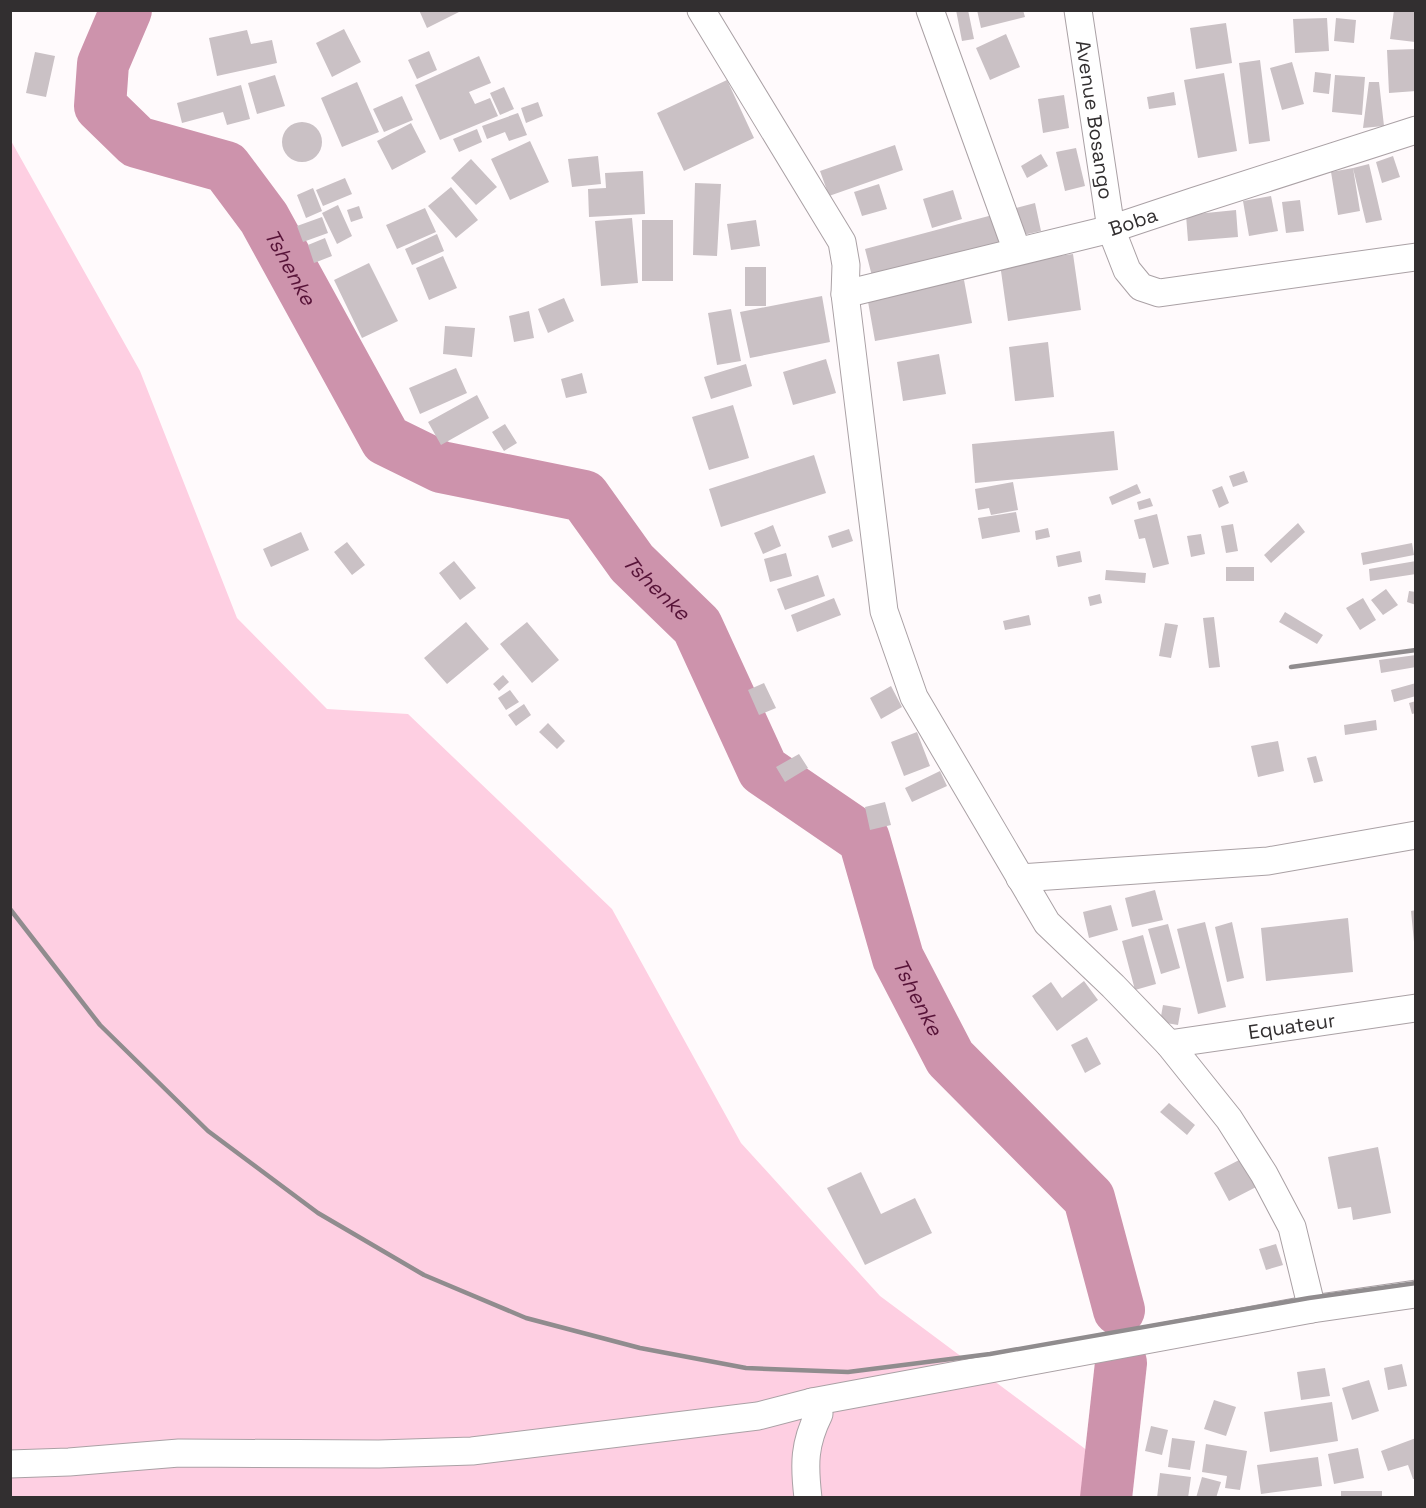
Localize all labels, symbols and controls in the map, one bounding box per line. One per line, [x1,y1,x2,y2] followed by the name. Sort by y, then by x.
[1070,38,1119,201] street label: Avenue Bosango
[1105,201,1161,242] street label: Boba
[259,224,323,311] water label: Tshenke
[617,550,697,627] water label: Tshenke
[887,954,950,1041] water label: Tshenke
[1246,1007,1337,1045] street label: Equateur

